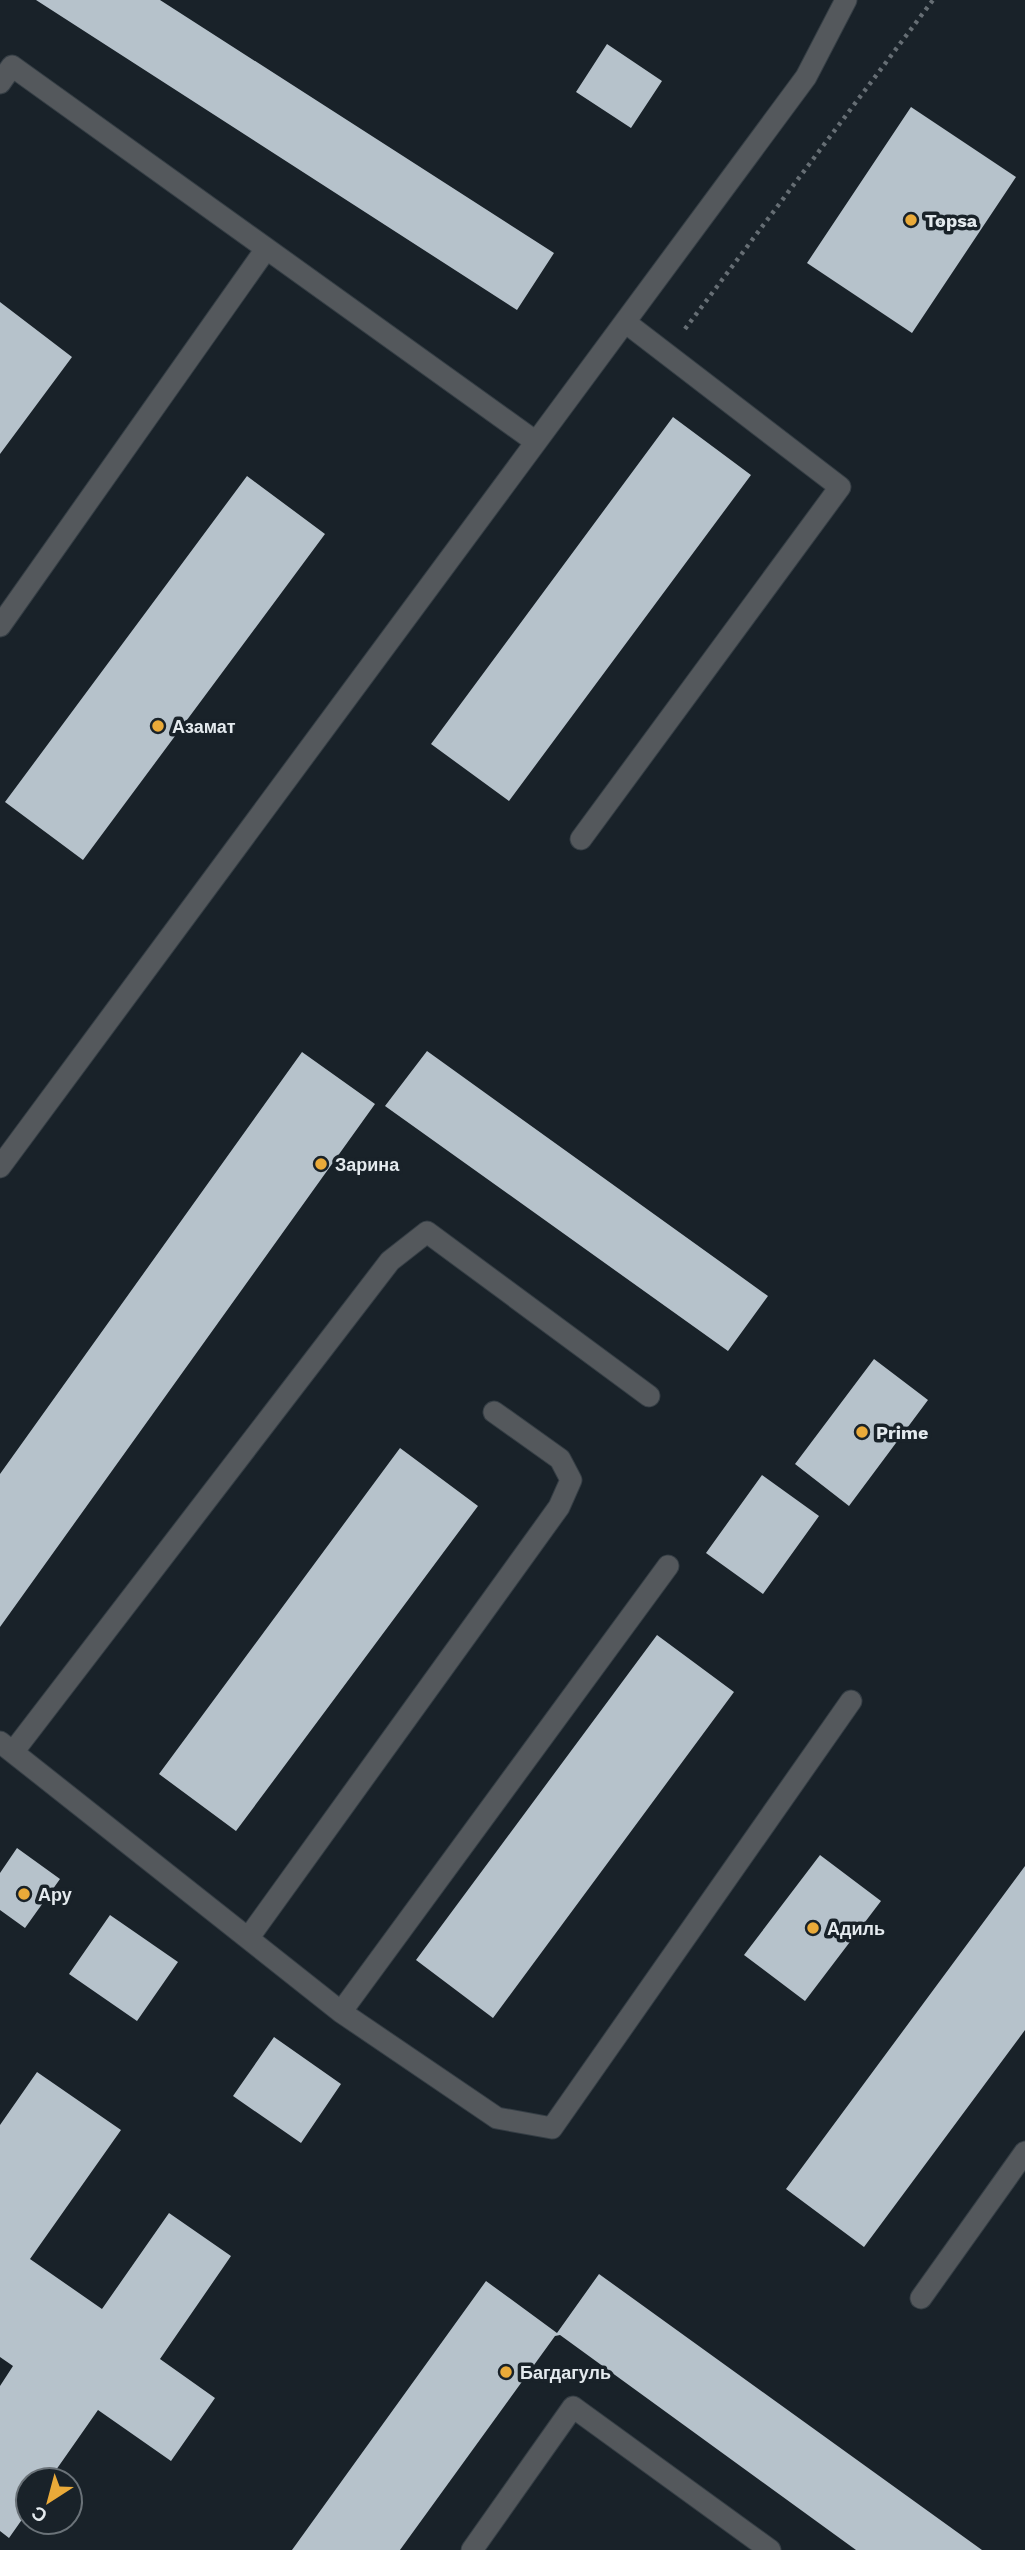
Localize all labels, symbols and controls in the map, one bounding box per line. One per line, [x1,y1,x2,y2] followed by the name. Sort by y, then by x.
[925,210,978,231] place label: Topsa
[903,212,919,228] marker: Topsa
[172,716,236,737] place label: Азамат
[150,718,166,734] marker: Азамат
[335,1154,400,1175] place label: Зарина
[313,1156,329,1172] marker: Зарина
[876,1422,928,1443] place label: Prime
[854,1424,870,1440] marker: Prime
[38,1884,72,1905] place label: Ару
[16,1886,32,1902] marker: Ару
[827,1918,885,1939] place label: Адиль
[805,1920,821,1936] marker: Адиль
[520,2362,611,2383] place label: Багдагуль
[498,2364,514,2380] marker: Багдагуль
[14,2466,84,2536] north arrow
[27,2501,52,2528] text: С

